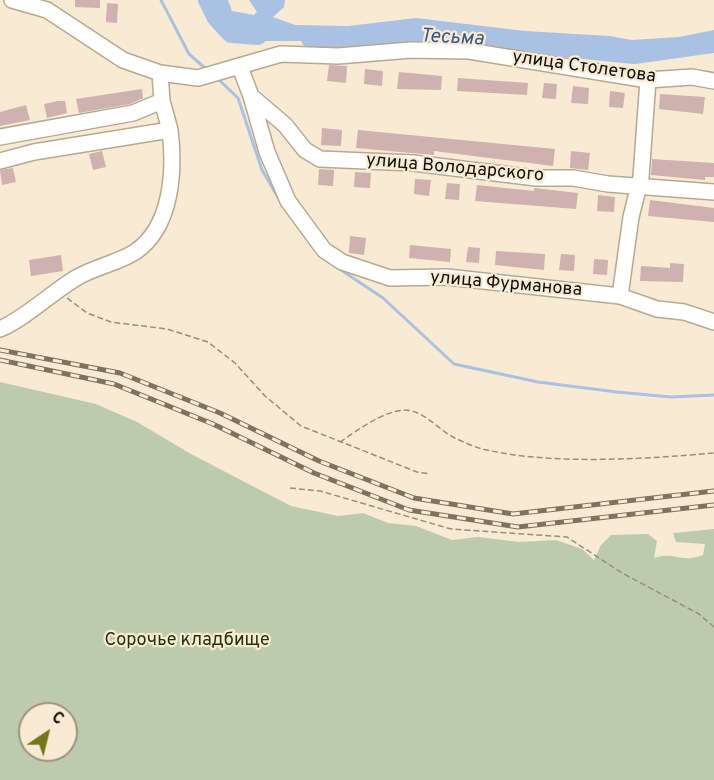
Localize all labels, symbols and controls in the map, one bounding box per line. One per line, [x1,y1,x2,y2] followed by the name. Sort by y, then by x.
[420,25,484,53] water label: Тесьма
[511,47,657,89] street label: улица Столетова
[365,150,545,188] street label: улица Володарского
[429,268,583,302] street label: улица Фурманова
[104,630,270,652] park label: Сорочье кладбище
[18,702,78,762] north arrow
[47,708,67,730] text: С

